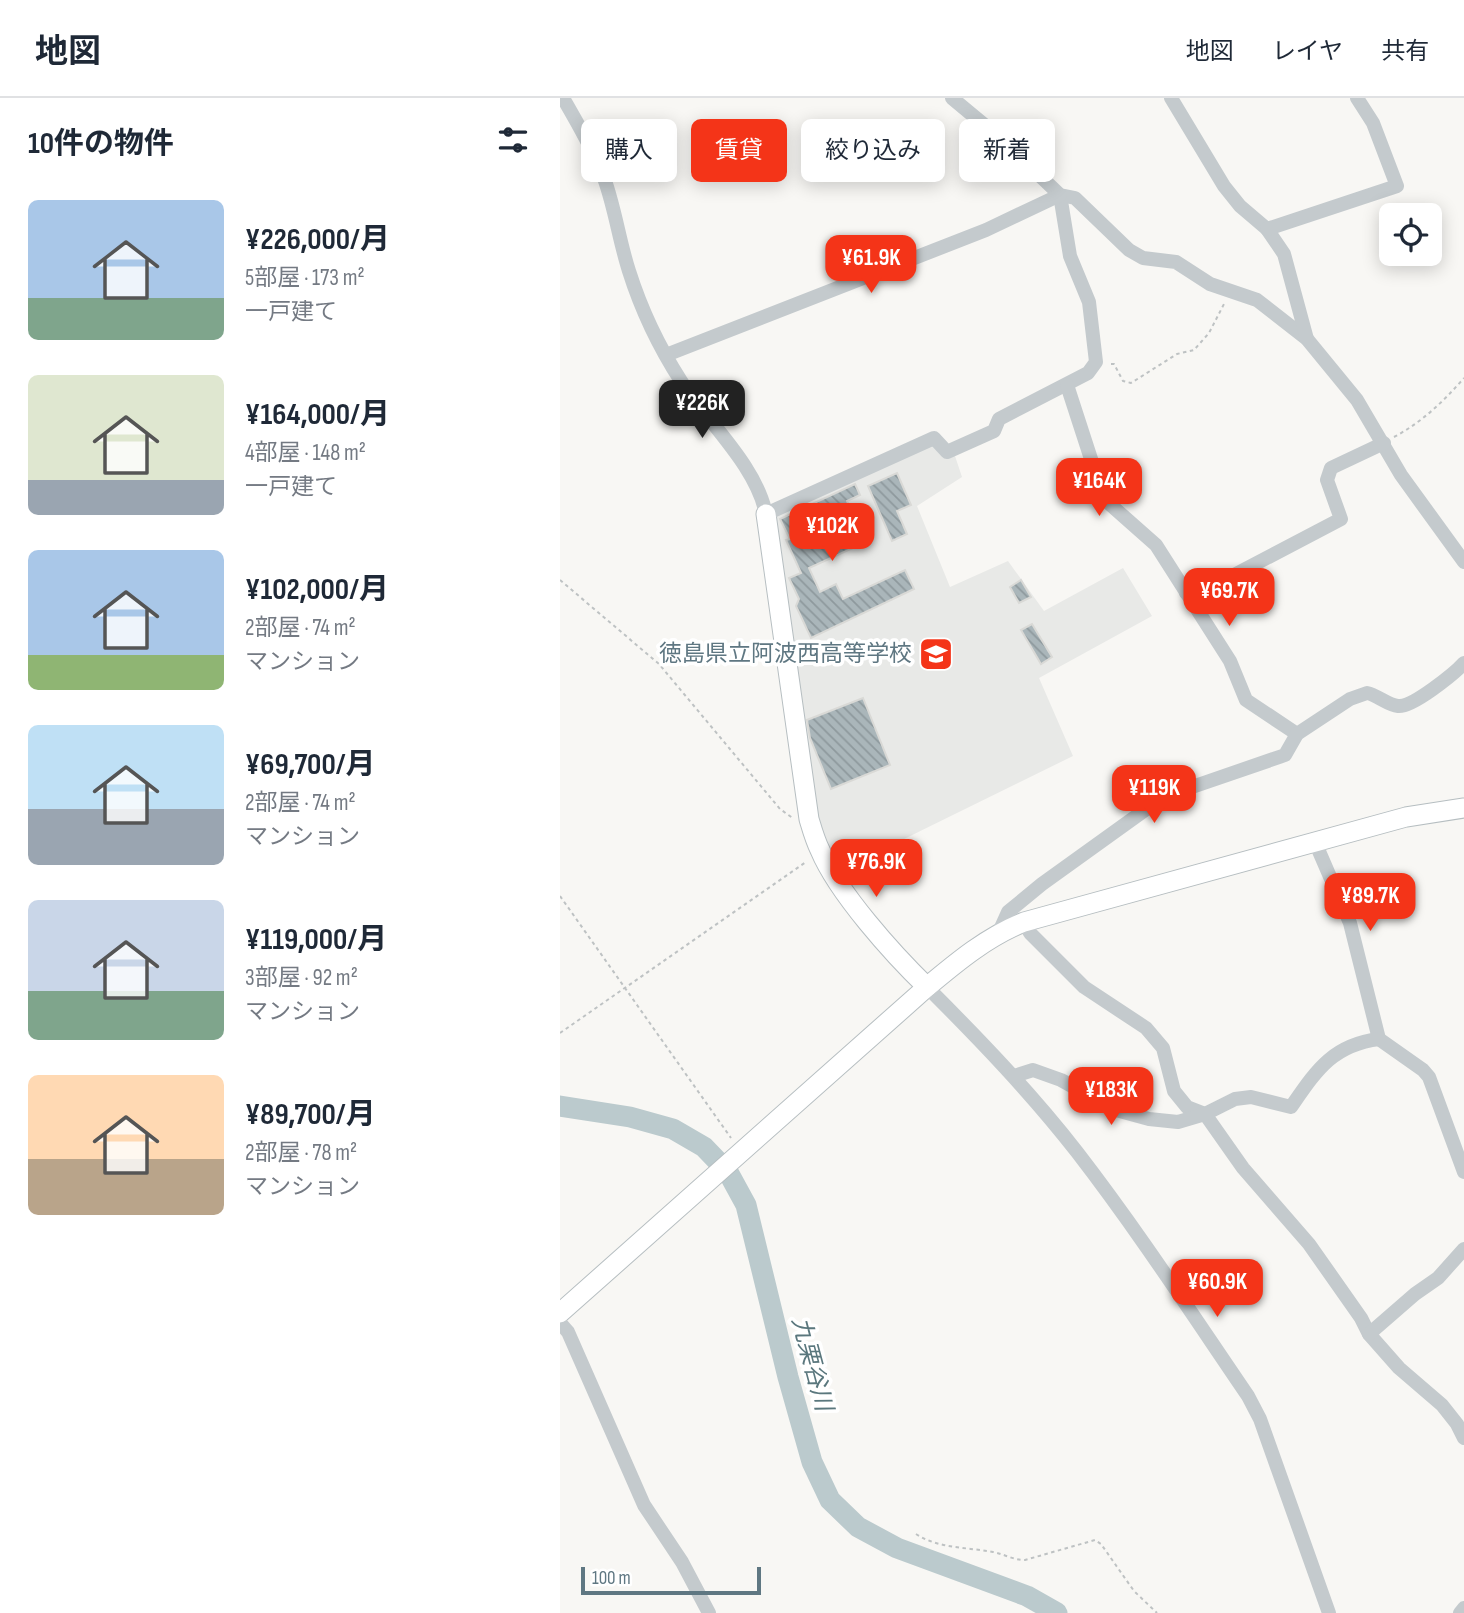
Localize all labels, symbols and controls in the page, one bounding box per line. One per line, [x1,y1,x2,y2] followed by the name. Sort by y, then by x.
[35,32,101,72] text: 地図
[1186,37,1234,66] text: 地図
[1272,37,1343,66] text: レイヤ
[1381,37,1429,66] text: 共有
[581,119,677,182] chip: 購入
[691,119,787,182] chip: 賃貸
[801,119,945,182] chip: 絞り込み
[959,119,1055,182] chip: 新着
[494,121,532,159] icon: filters
[28,126,174,162] text: 10件の物件
[1379,203,1442,266] map controls
[1379,203,1442,266] button: locate
[245,222,390,258] text: ¥226,000/月
[84,228,168,312] icon: home
[814,236,928,295] pin: ¥61.9K
[841,244,901,272] text: ¥61.9K
[245,264,365,292] text: 5部屋 · 173 m²
[245,298,337,326] text: 一戸建て
[653,380,751,440] pin: ¥226K
[675,389,729,417] text: ¥226K
[245,397,390,433] text: ¥164,000/月
[84,403,168,487] icon: home
[245,439,366,467] text: 4部屋 · 148 m²
[1050,458,1148,518] pin: ¥164K
[1072,467,1126,495] text: ¥164K
[245,473,337,501] text: 一戸建て
[783,504,881,563] pin: ¥102K
[805,512,859,540] text: ¥102K
[1172,568,1286,628] pin: ¥69.7K
[245,572,389,608] text: ¥102,000/月
[1200,577,1259,605] text: ¥69.7K
[84,578,168,662] icon: home
[245,614,356,642] text: 2部屋 · 74 m²
[917,635,955,673] school or university icon: 徳島県立阿波西高等学校
[659,640,912,668] place label: 徳島県立阿波西高等学校
[245,648,360,676] text: マンション
[245,747,376,783] text: ¥69,700/月
[84,753,168,837] icon: home
[1105,766,1203,825] pin: ¥119K
[1128,774,1180,802] text: ¥119K
[245,789,356,817] text: 2部屋 · 74 m²
[245,823,360,851] text: マンション
[819,840,933,899] pin: ¥76.9K
[846,848,906,876] text: ¥76.9K
[1313,874,1427,933] pin: ¥89.7K
[1340,882,1400,910] text: ¥89.7K
[245,922,387,958] text: ¥119,000/月
[84,928,168,1012] icon: home
[245,964,358,992] text: 3部屋 · 92 m²
[245,998,360,1026] text: マンション
[1062,1068,1160,1127] pin: ¥183K
[1084,1076,1138,1104] text: ¥183K
[245,1097,376,1133] text: ¥89,700/月
[84,1103,168,1187] icon: home
[245,1139,357,1167] text: 2部屋 · 78 m²
[245,1173,360,1201] text: マンション
[1160,1260,1274,1319] pin: ¥60.9K
[1187,1268,1247,1296] text: ¥60.9K
[786,1314,839,1417] water label: 九栗谷川
[581,1564,761,1596] scale bar
[592,1567,631,1590] text: 100 m

